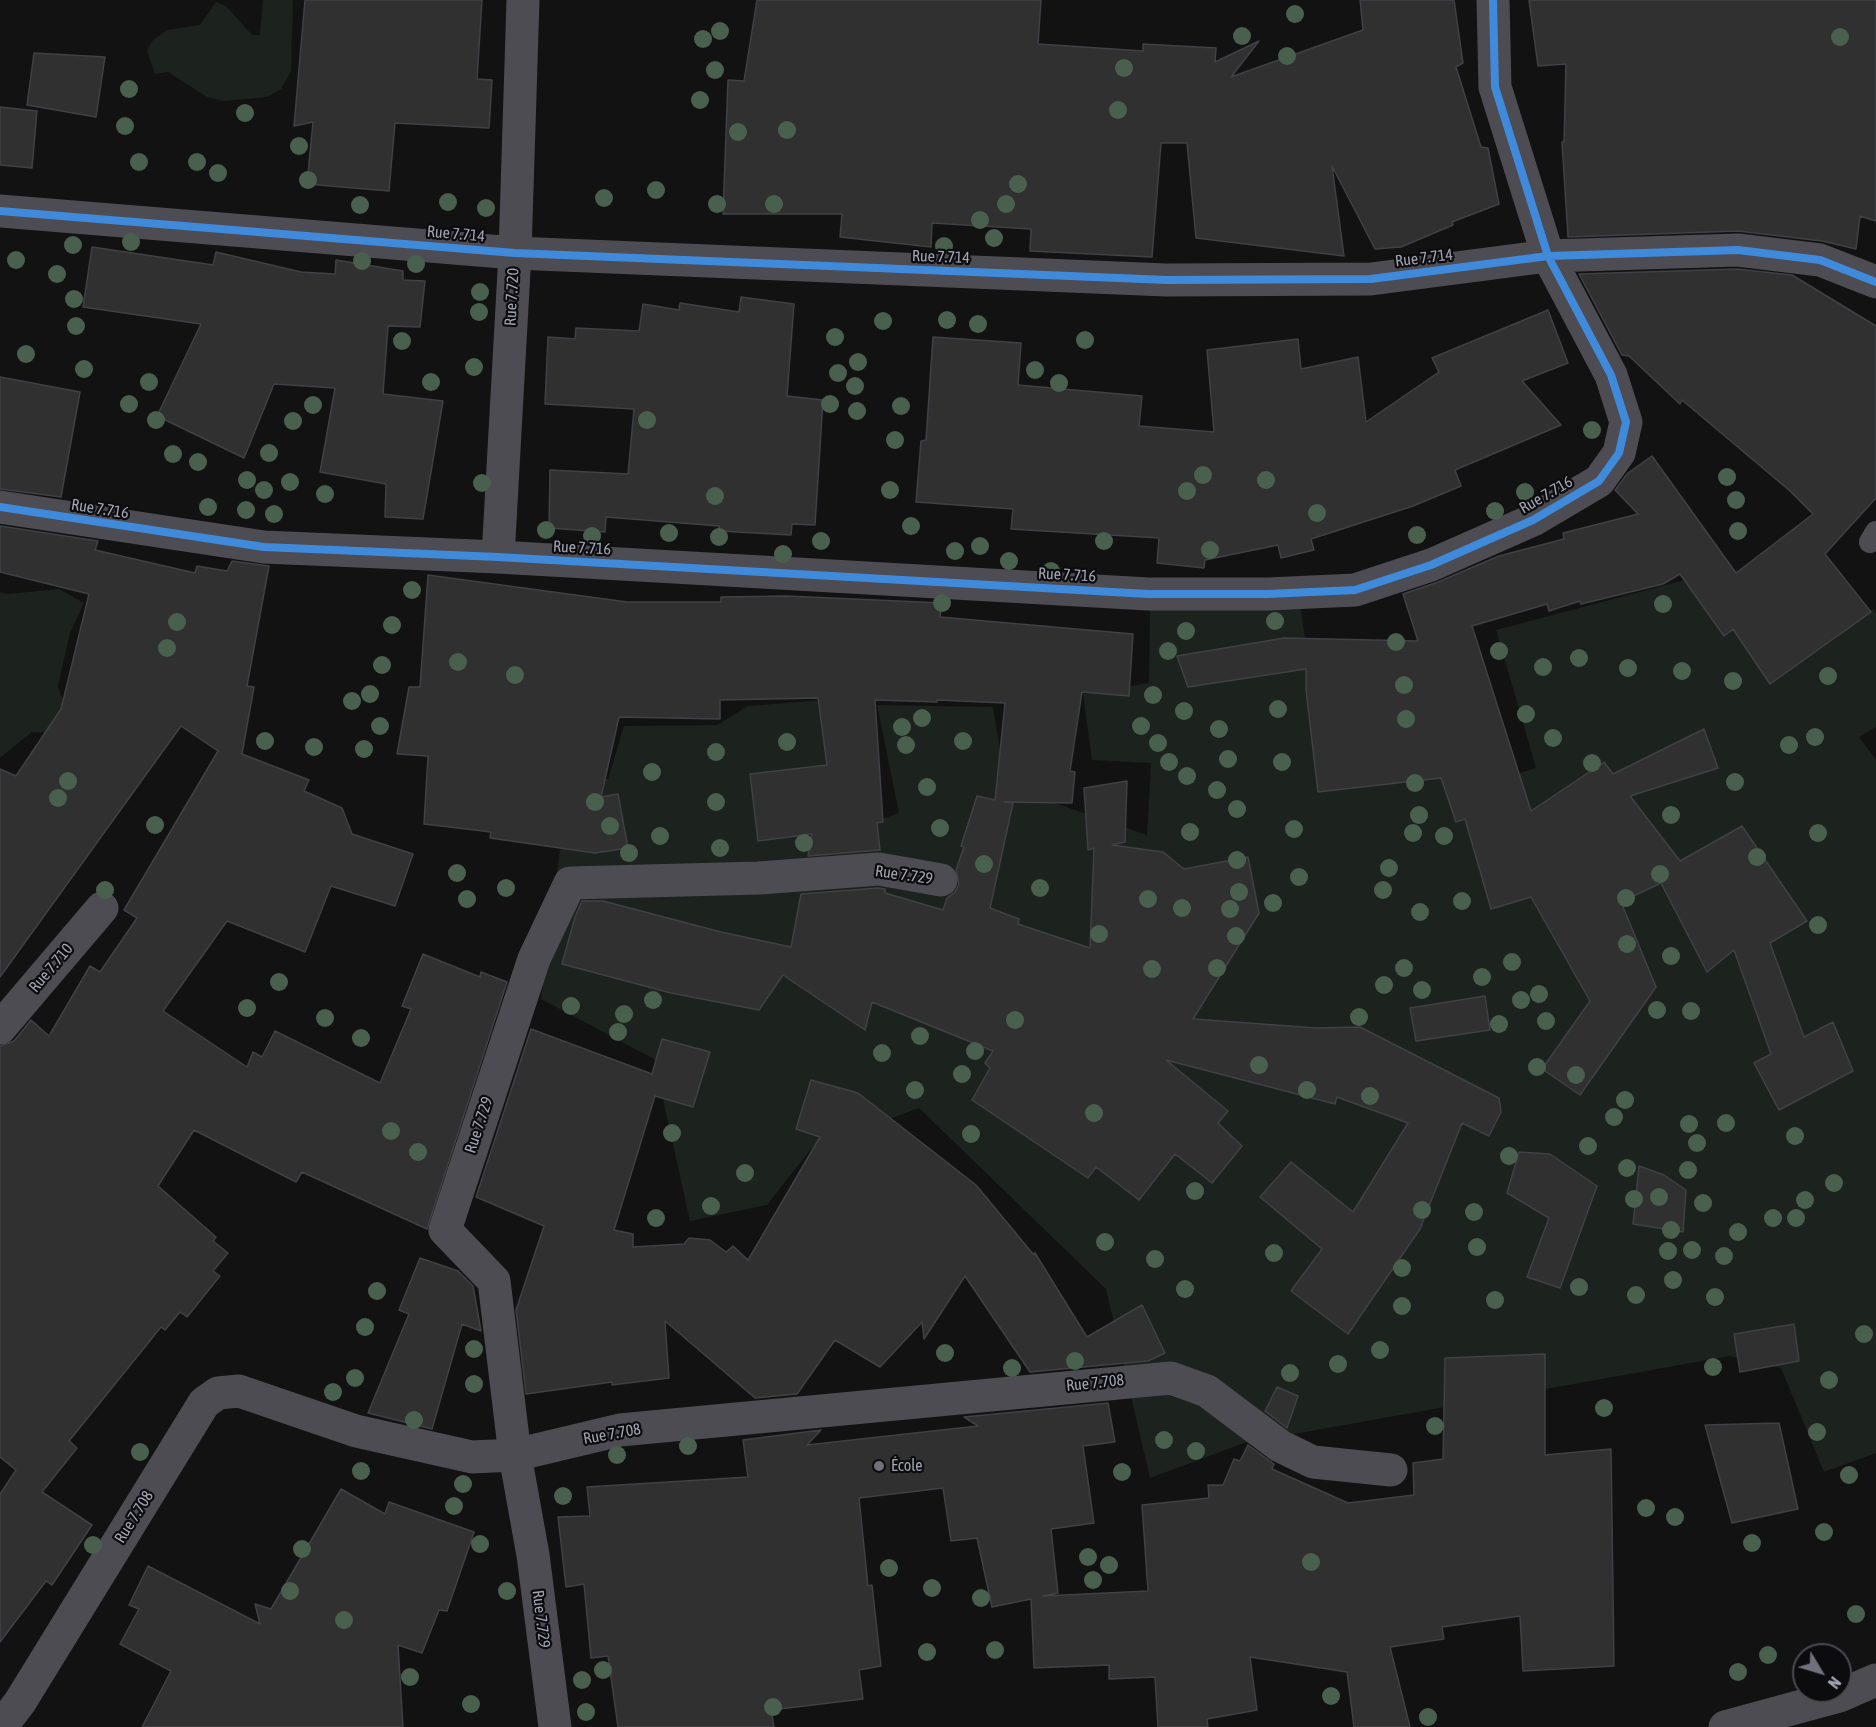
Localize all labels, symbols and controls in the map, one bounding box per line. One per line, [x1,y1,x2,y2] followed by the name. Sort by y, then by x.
[426,222,486,246] street label: Rue 7.714
[1394,245,1454,271] street label: Rue 7.714
[912,246,970,268] street label: Rue 7.714
[501,267,523,327] street label: Rue 7.720
[1516,472,1576,518] street label: Rue 7.716
[70,495,130,523] street label: Rue 7.716
[552,537,612,559] street label: Rue 7.716
[1037,564,1097,586] street label: Rue 7.716
[874,861,934,889] street label: Rue 7.729
[25,940,77,996] street label: Rue 7.710
[461,1094,497,1156] street label: Rue 7.729
[1065,1370,1125,1396] street label: Rue 7.708
[582,1420,642,1448] street label: Rue 7.708
[891,1456,923,1476] place label: École
[872,1459,886,1473] marker: École
[110,1487,158,1547] street label: Rue 7.708
[528,1589,554,1649] street label: Rue 7.729
[1792,1643,1852,1703] north arrow
[1825,1674,1845,1692] text: N

